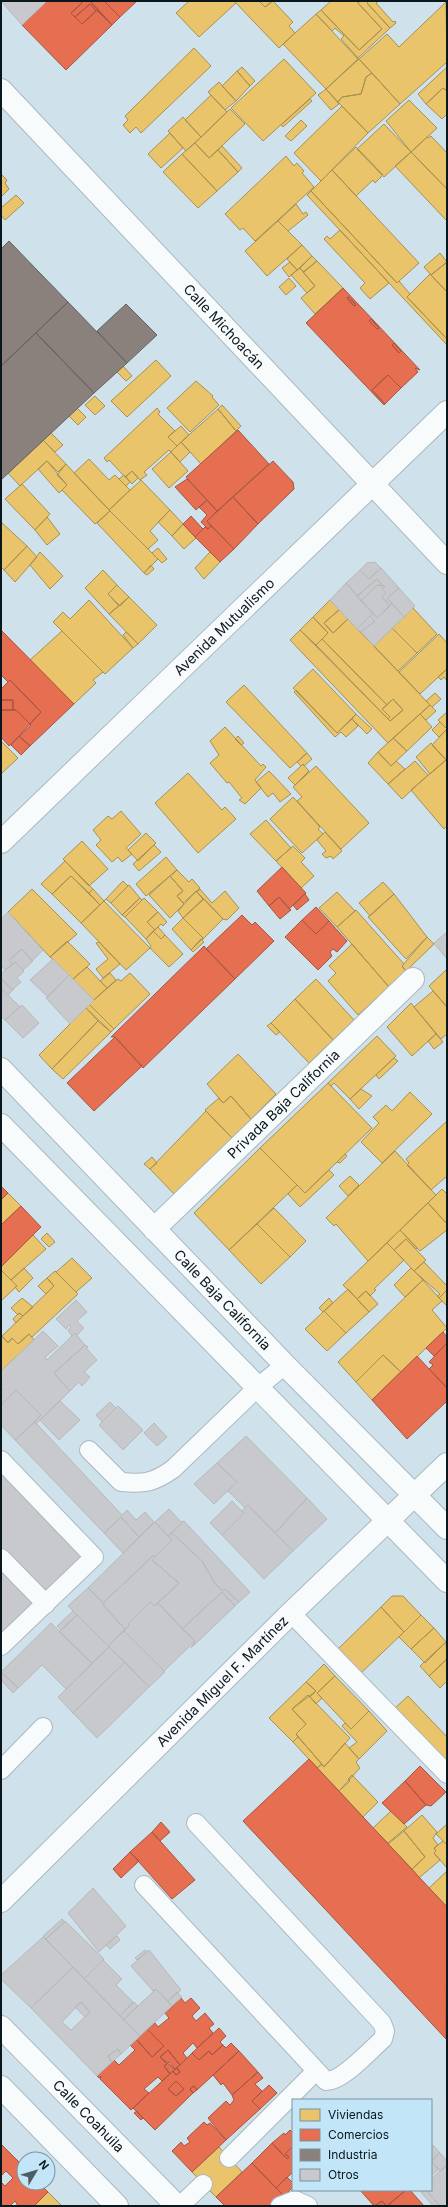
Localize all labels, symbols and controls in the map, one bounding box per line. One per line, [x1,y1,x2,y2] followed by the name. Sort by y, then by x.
[180,280,268,372] street label: Calle Michoacán
[170,574,278,679] street label: Avenida Mutualismo
[224,1046,343,1162] street label: Privada Baja California
[171,1246,275,1353] street label: Calle Baja California
[153,1612,291,1750] street label: Avenida Miguel F. Martínez
[50,2076,128,2156] street label: Calle Coahuila
[292,2099,432,2191] legend
[328,2107,383,2122] text: Viviendas
[328,2127,389,2142] text: Comercios
[328,2147,377,2162] text: Industria
[16,2151,56,2191] north arrow
[36,2157,52,2172] text: N
[328,2167,359,2182] text: Otros

